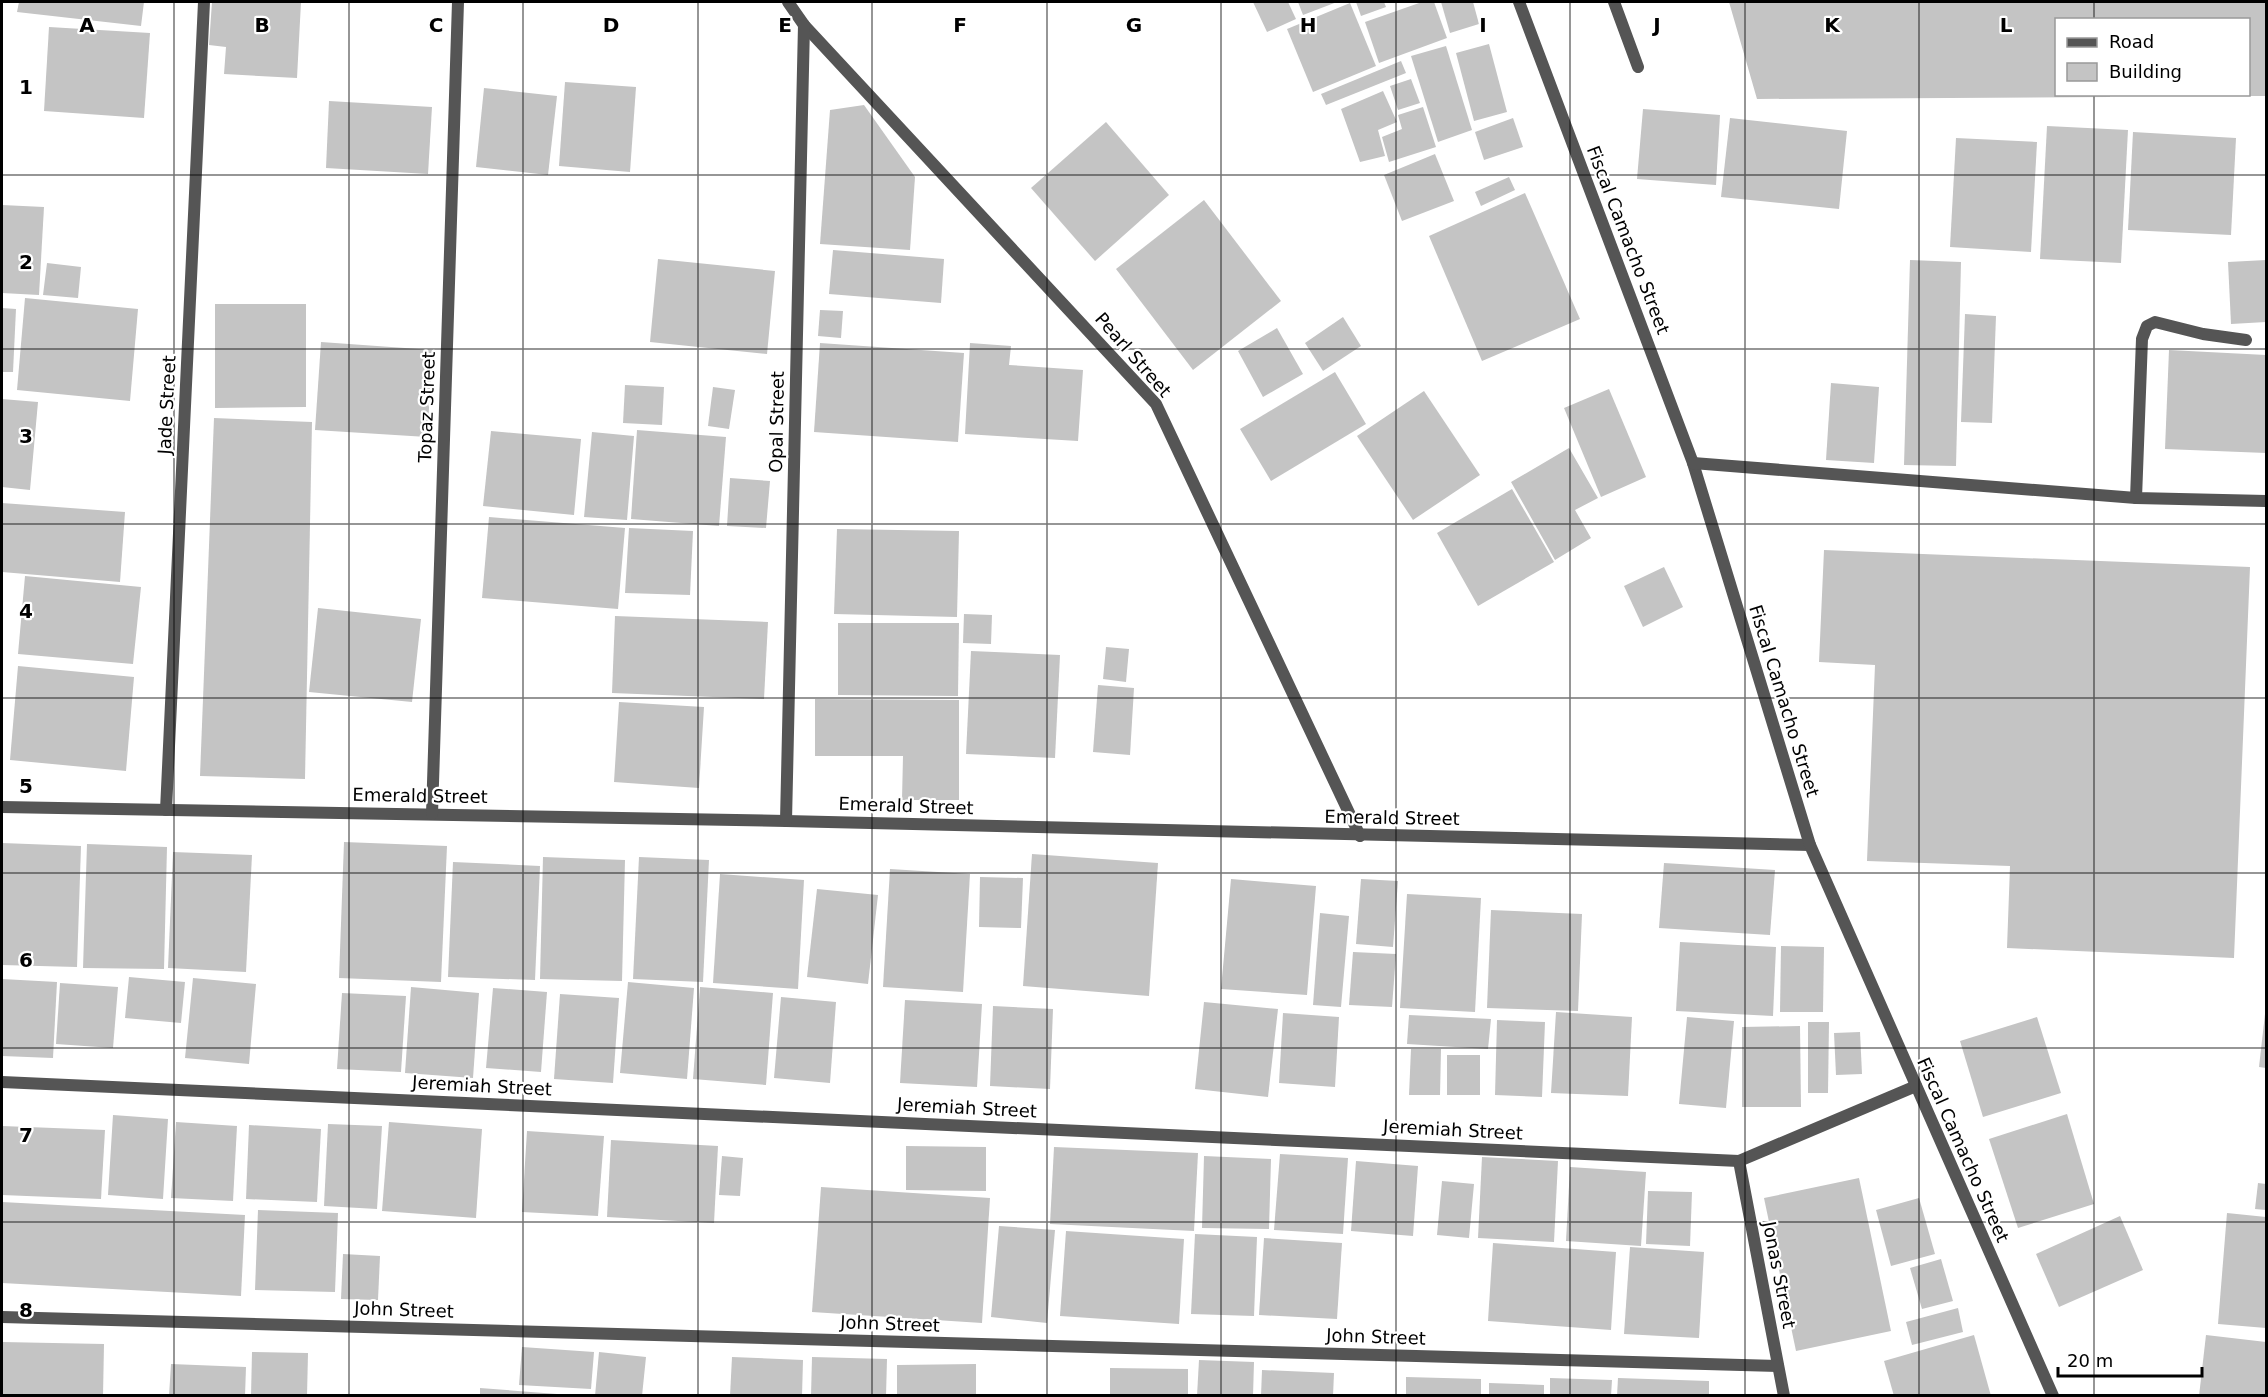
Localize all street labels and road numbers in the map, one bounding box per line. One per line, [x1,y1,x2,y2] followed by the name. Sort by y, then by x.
[1583,143,1674,337] street label: Fiscal Camacho Street
[1091,308,1176,401] street label: Pearl Street
[414,351,439,464] street label: Topaz Street
[153,355,180,456] street label: Jade Street
[765,371,788,473] street label: Opal Street
[1745,602,1824,800] street label: Fiscal Camacho Street
[352,784,488,807] street label: Emerald Street
[838,793,974,818] street label: Emerald Street
[1324,806,1460,829] street label: Emerald Street
[1913,1054,2014,1245] street label: Fiscal Camacho Street
[411,1071,552,1100] street label: Jeremiah Street
[896,1093,1037,1122] street label: Jeremiah Street
[1382,1115,1523,1144] street label: Jeremiah Street
[1759,1219,1800,1330] street label: Jonas Street
[353,1297,454,1322] street label: John Street
[839,1311,940,1336] street label: John Street
[1325,1324,1426,1349] street label: John Street

